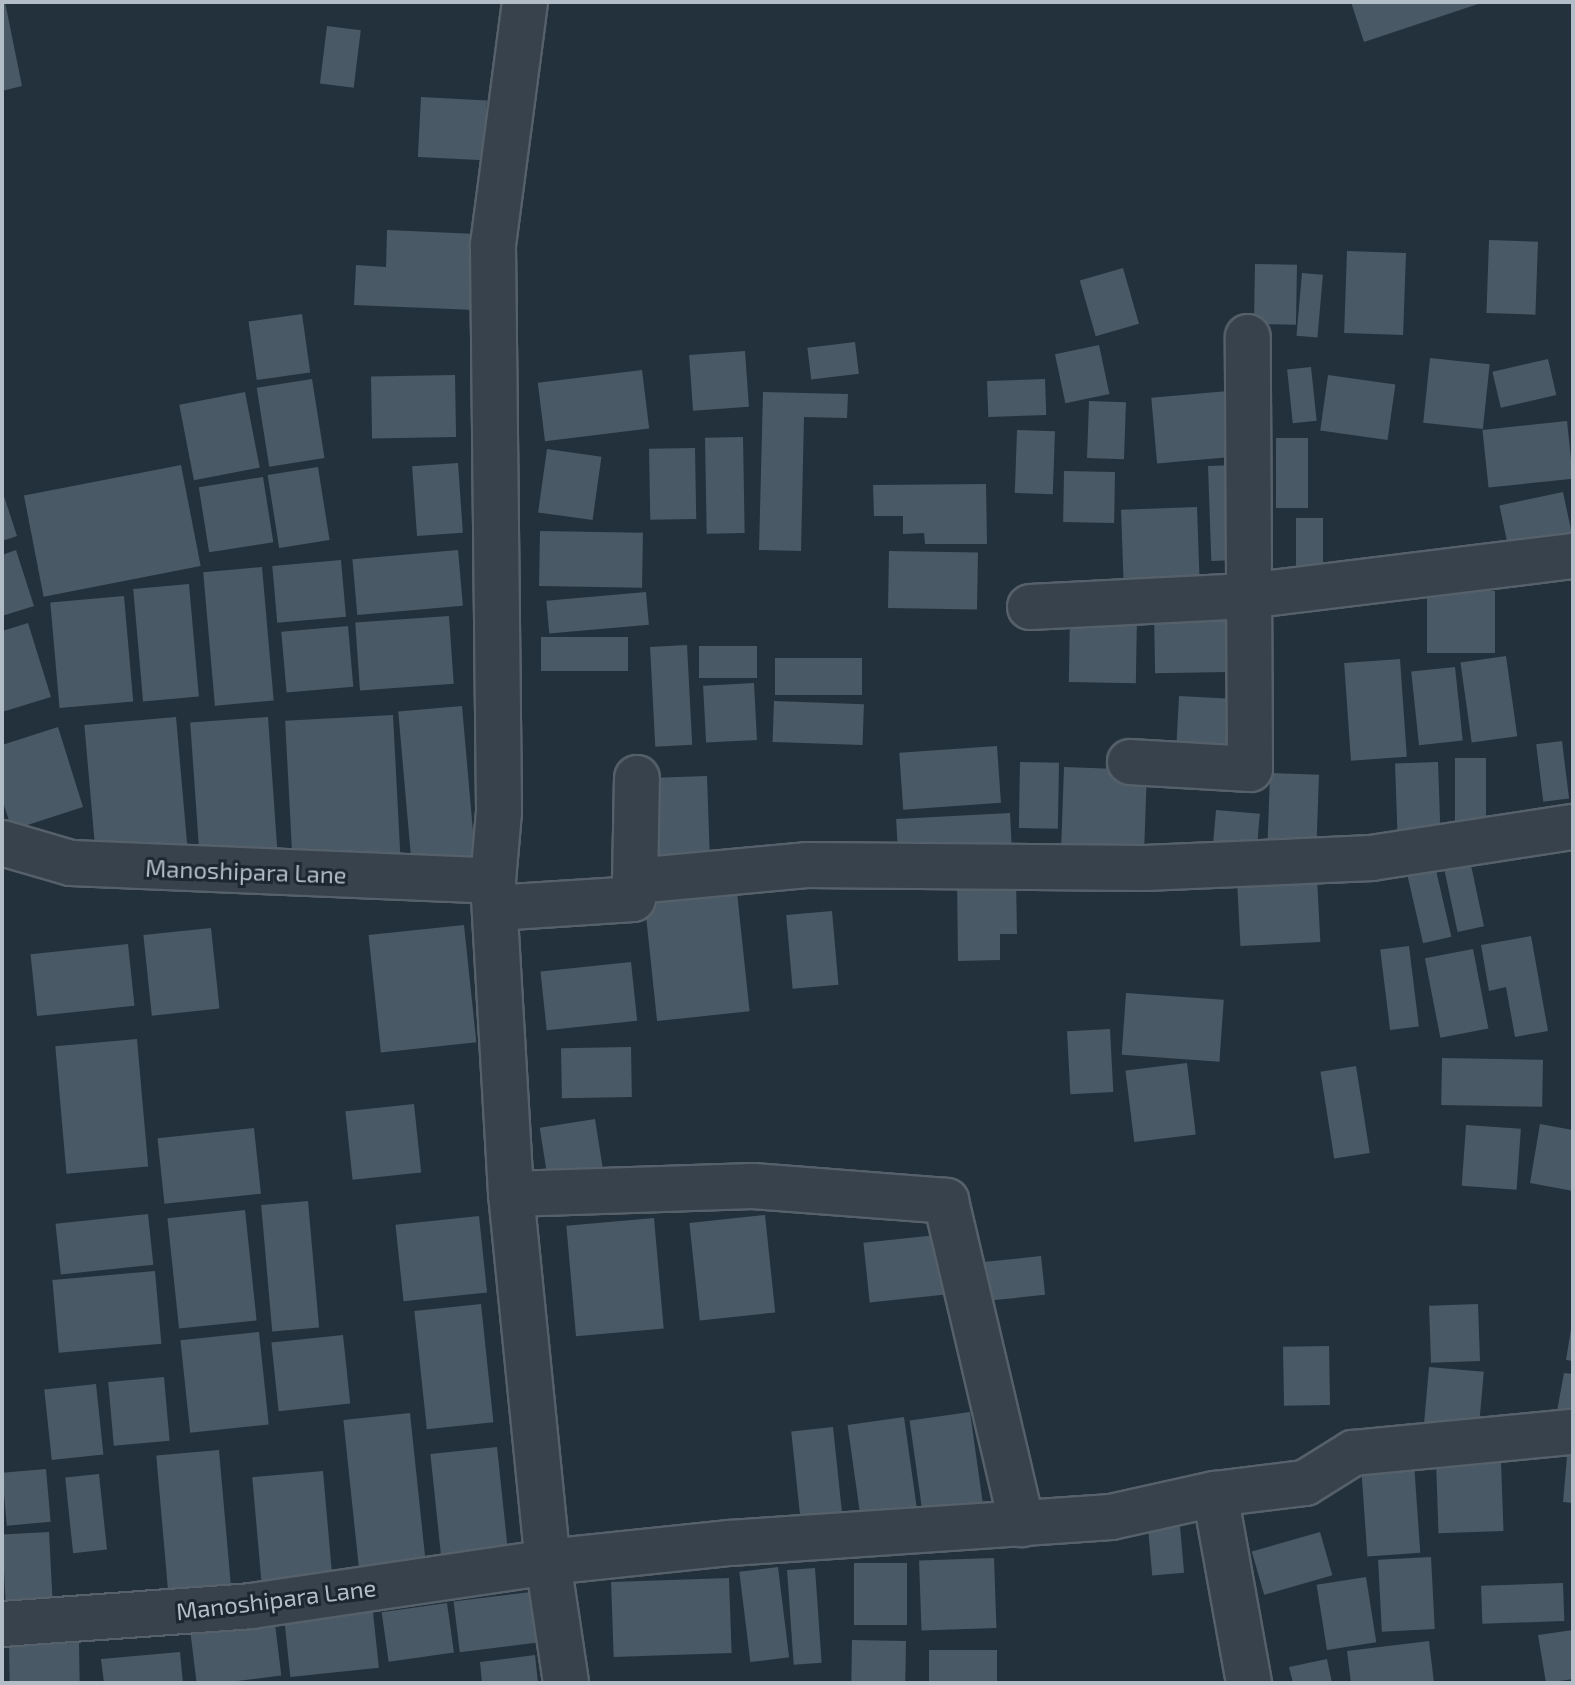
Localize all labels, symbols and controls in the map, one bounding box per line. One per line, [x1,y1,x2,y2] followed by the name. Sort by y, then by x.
[145,853,347,889] street label: Manoshipara Lane
[174,1572,378,1626] street label: Manoshipara Lane

